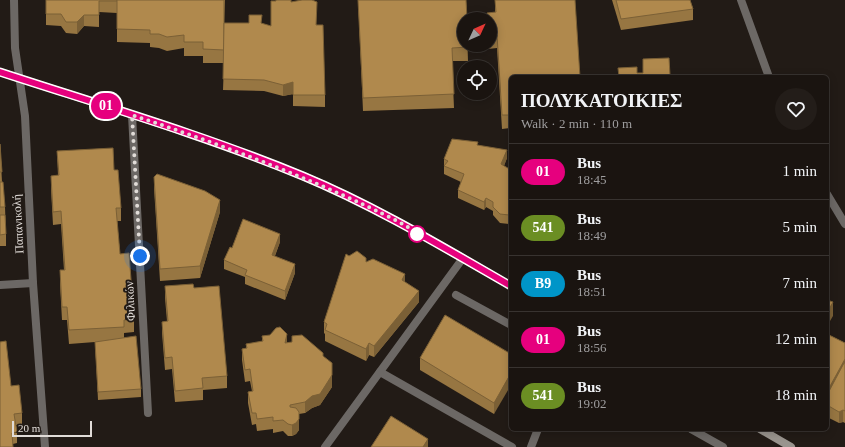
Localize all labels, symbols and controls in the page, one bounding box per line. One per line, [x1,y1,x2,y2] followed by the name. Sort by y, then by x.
[457,12,497,52] north arrow
[457,12,497,100] map controls
[457,60,497,100] button: locate
[775,88,817,130] button: heart
[521,90,683,111] text: ΠΟΛΥΚΑΤΟΙΚΙΕΣ
[88,93,124,119] line badge: 01
[99,98,113,113] text: 01
[521,116,632,131] text: Walk · 2 min · 110 m
[577,155,601,171] text: Bus
[782,163,817,179] text: 1 min
[536,164,550,179] text: 01
[577,172,607,187] text: 18:45
[9,194,27,254] street label: Παπανικολή
[577,211,601,227] text: Bus
[782,219,817,235] text: 5 min
[533,220,554,235] text: 541
[408,225,426,243] unlabelled marker
[577,228,607,243] text: 18:49
[130,246,150,266] your location
[577,267,601,283] text: Bus
[782,275,817,291] text: 7 min
[535,276,551,291] text: Β9
[122,280,138,321] street label: Φιλικών
[577,284,607,299] text: 18:51
[577,323,601,339] text: Bus
[775,331,817,347] text: 12 min
[536,332,550,347] text: 01
[577,340,607,355] text: 18:56
[577,379,601,395] text: Bus
[775,387,817,403] text: 18 min
[533,388,554,403] text: 541
[577,396,607,411] text: 19:02
[12,419,92,438] scale bar
[18,422,40,434] text: 20 m

